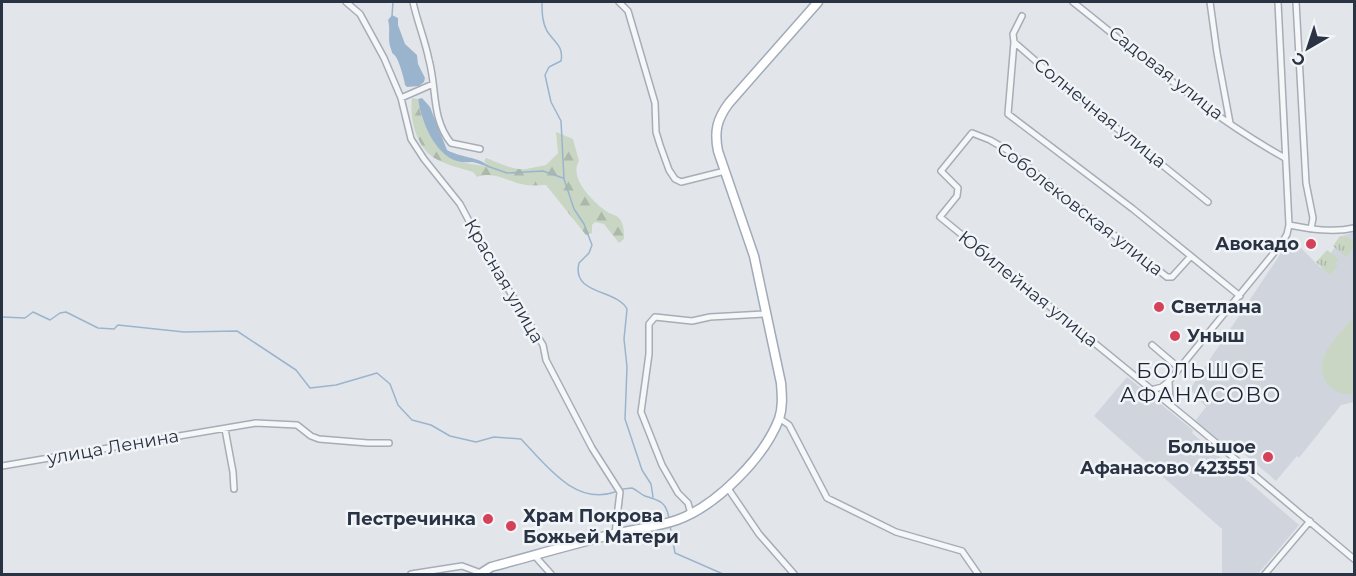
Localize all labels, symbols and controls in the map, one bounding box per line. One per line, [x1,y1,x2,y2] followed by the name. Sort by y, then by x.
[1278,18,1338,78] north arrow
[1104,21,1228,125] street label: Садовая улица
[1288,48,1309,70] text: С
[1029,53,1171,173] street label: Солнечная улица
[992,137,1168,281] street label: Соболековская улица
[460,215,548,347] street label: Красная улица
[954,226,1102,352] street label: Юбилейная улица
[1215,233,1299,255] place label: Авокадо
[1304,237,1318,251] marker: Авокадо
[1171,296,1262,318] place label: Светлана
[1152,300,1166,314] marker: Светлана
[1187,325,1245,347] place label: Уныш
[1168,329,1182,343] marker: Уныш
[1120,358,1282,407] district label: БОЛЬШОЕ АФАНАСОВО
[44,425,181,470] street label: улица Ленина
[1080,436,1256,479] place label: Большое Афанасово 423551
[1261,450,1275,464] marker: Большое Афанасово 423551
[523,505,679,548] place label: Храм Покрова Божьей Матери
[347,508,476,530] place label: Пестречинка
[481,512,495,526] marker: Пестречинка
[504,519,518,533] marker: Храм Покрова Божьей Матери

